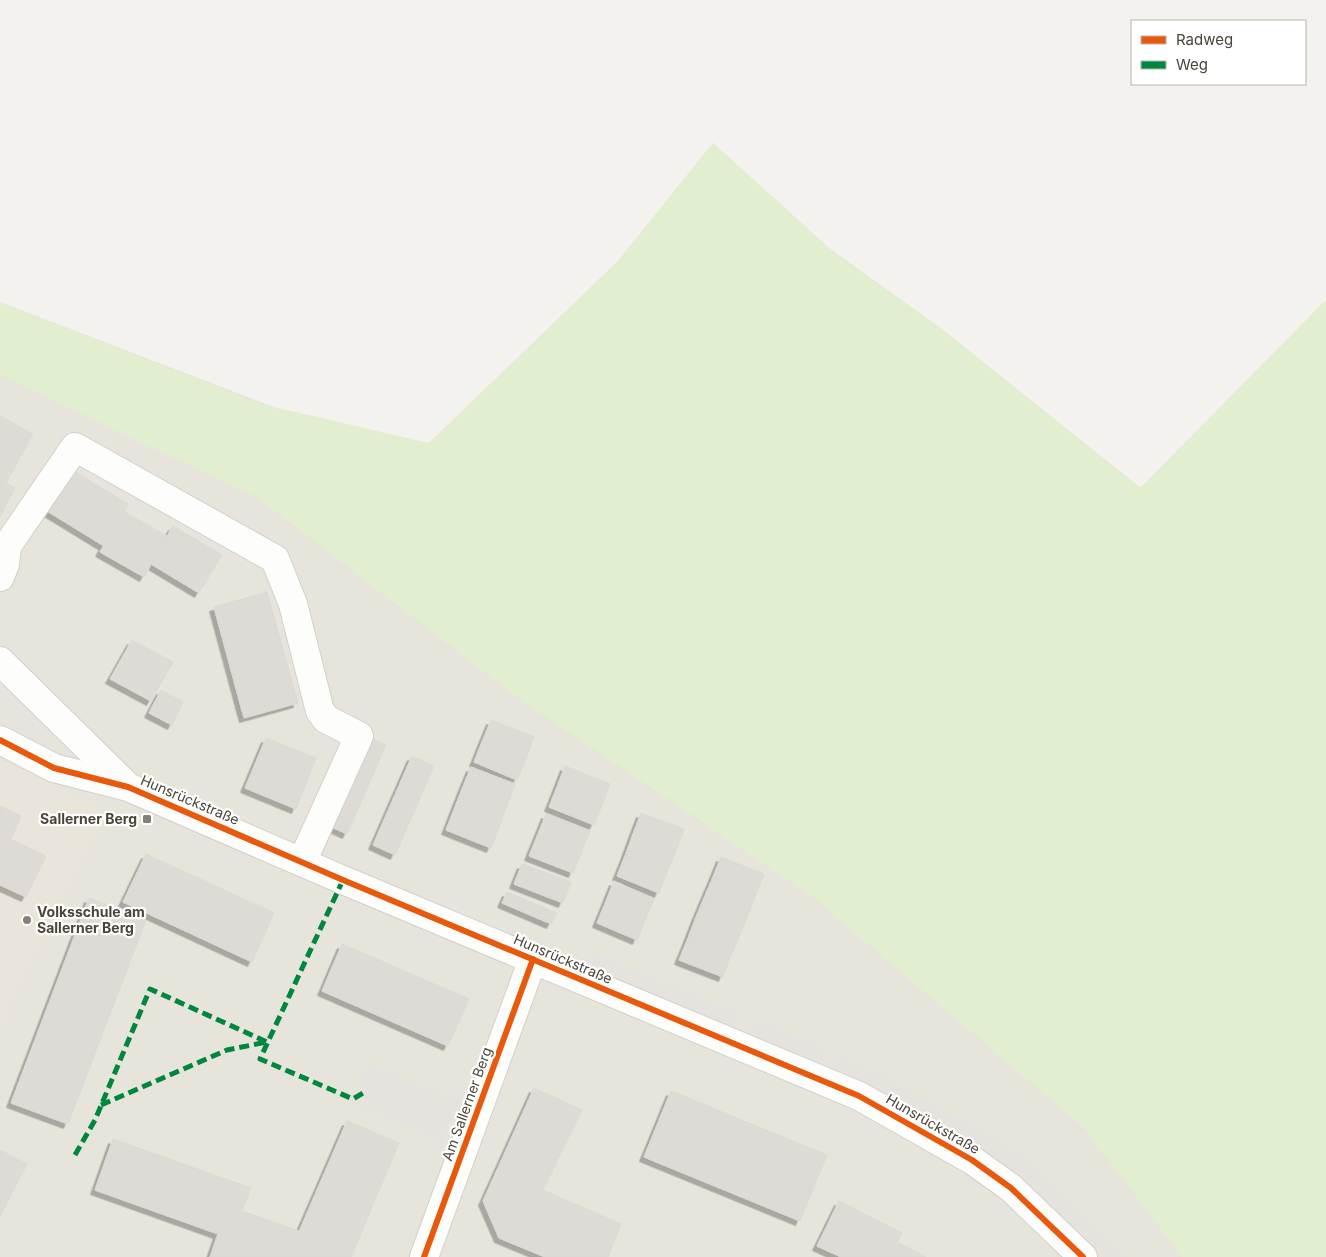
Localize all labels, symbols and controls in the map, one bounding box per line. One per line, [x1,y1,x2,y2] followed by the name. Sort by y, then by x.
[1131,20,1306,85] legend
[1176,30,1233,49] text: Radweg
[1176,55,1208,74] text: Weg
[138,771,242,828] street label: Hunsrückstraße
[40,810,137,827] place label: Sallerner Berg
[141,813,153,825] marker: Sallerner Berg
[37,903,145,936] place label: Volksschule am Sallerner Berg
[21,914,33,926] marker: Volksschule am Sallerner Berg
[511,930,615,987] street label: Hunsrückstraße
[438,1045,495,1163] street label: Am Sallerner Berg
[883,1090,983,1157] street label: Hunsrückstraße

